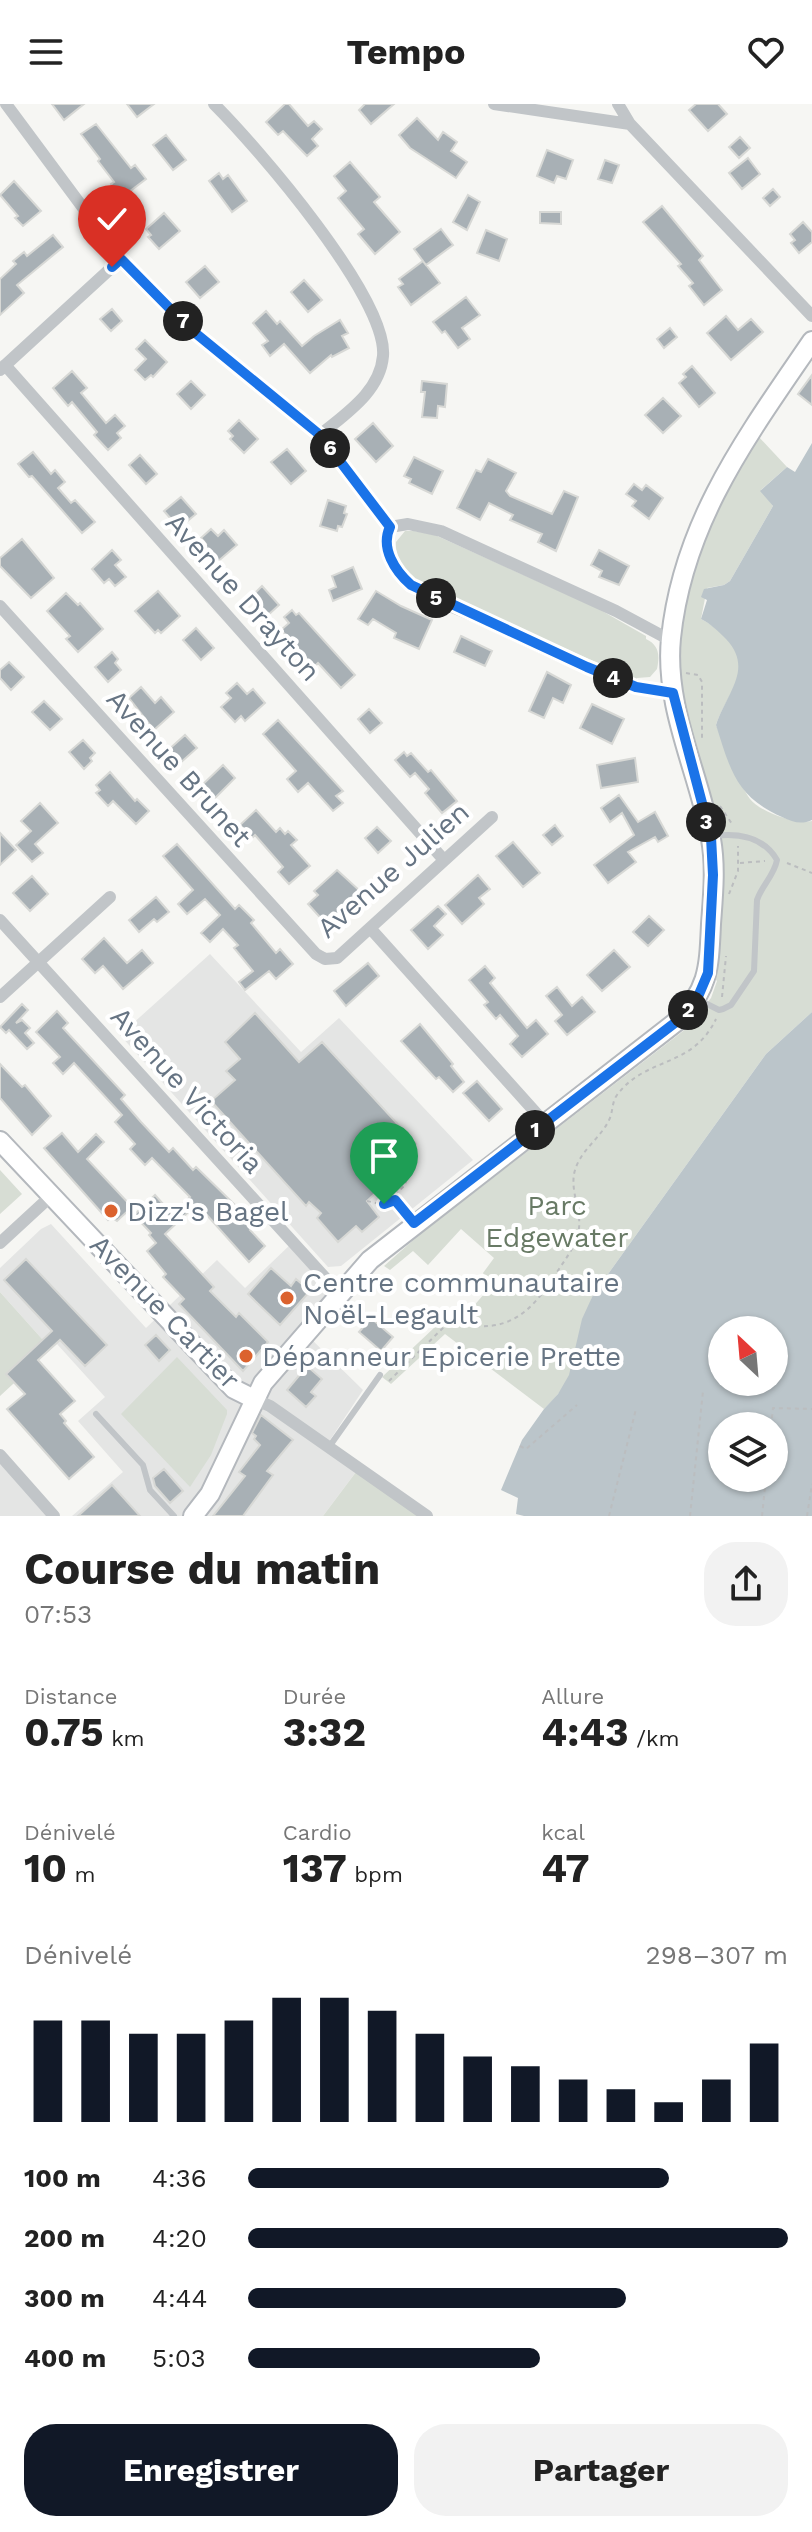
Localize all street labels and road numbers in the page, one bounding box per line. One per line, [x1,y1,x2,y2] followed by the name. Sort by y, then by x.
[159,506,327,688] street label: Avenue Drayton
[100,683,258,854] street label: Avenue Brunet
[310,795,476,945] street label: Avenue Julien
[104,1000,270,1180] street label: Avenue Victoria
[83,1228,247,1396] street label: Avenue Cartier

